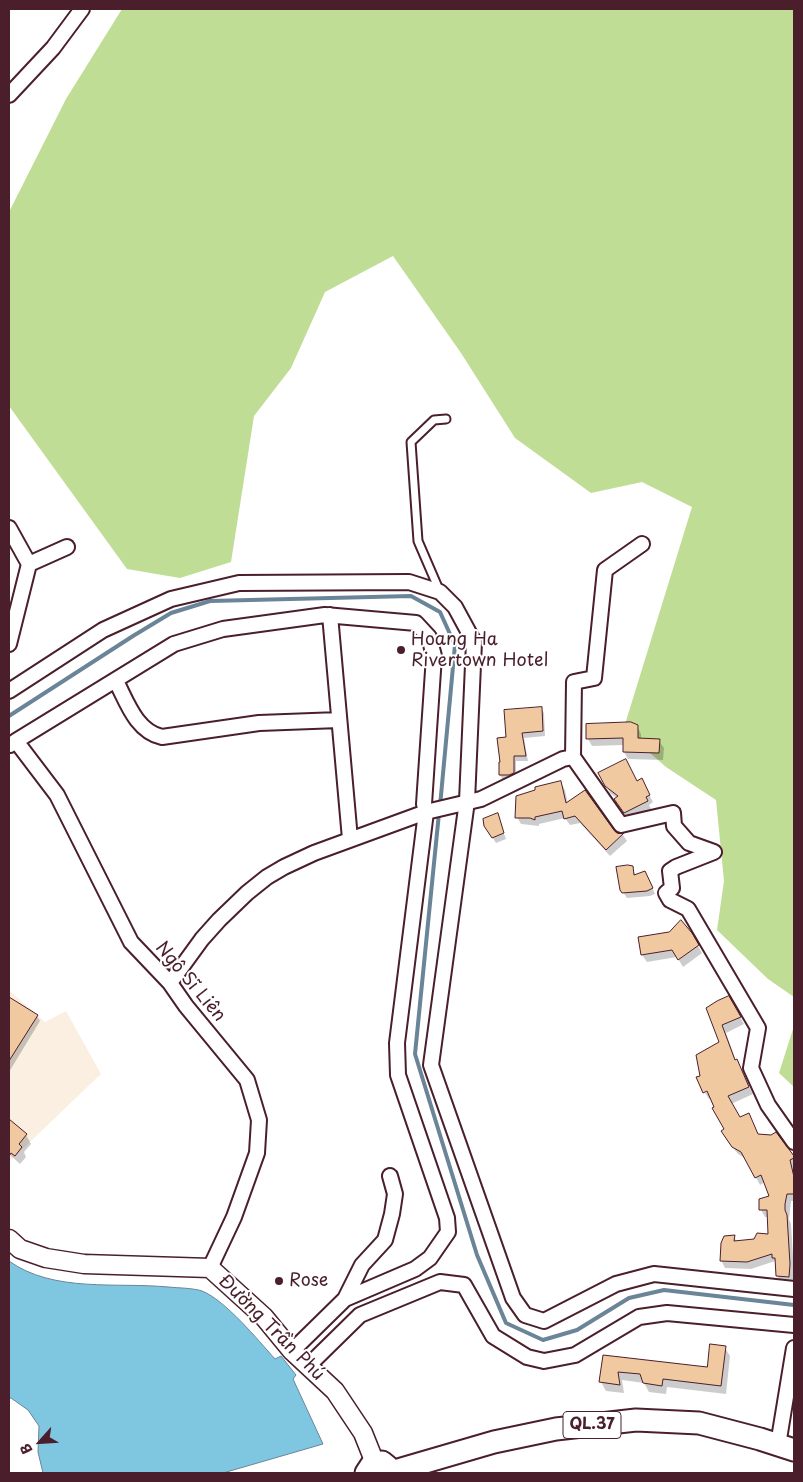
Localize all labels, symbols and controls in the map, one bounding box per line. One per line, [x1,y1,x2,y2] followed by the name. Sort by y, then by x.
[411,629,548,672] place label: Hoang Ha Rivertown Hotel
[395,644,407,656] marker: Hoang Ha Rivertown Hotel
[150,938,230,1026] street label: Ngô Sĩ Liên
[289,1270,328,1292] place label: Rose
[214,1271,328,1385] street label: Đường Trần Phú
[273,1275,285,1287] marker: Rose
[563,1412,621,1438] road number: QL.37
[15,1417,65,1467] north arrow
[15,1440,38,1458] text: B

